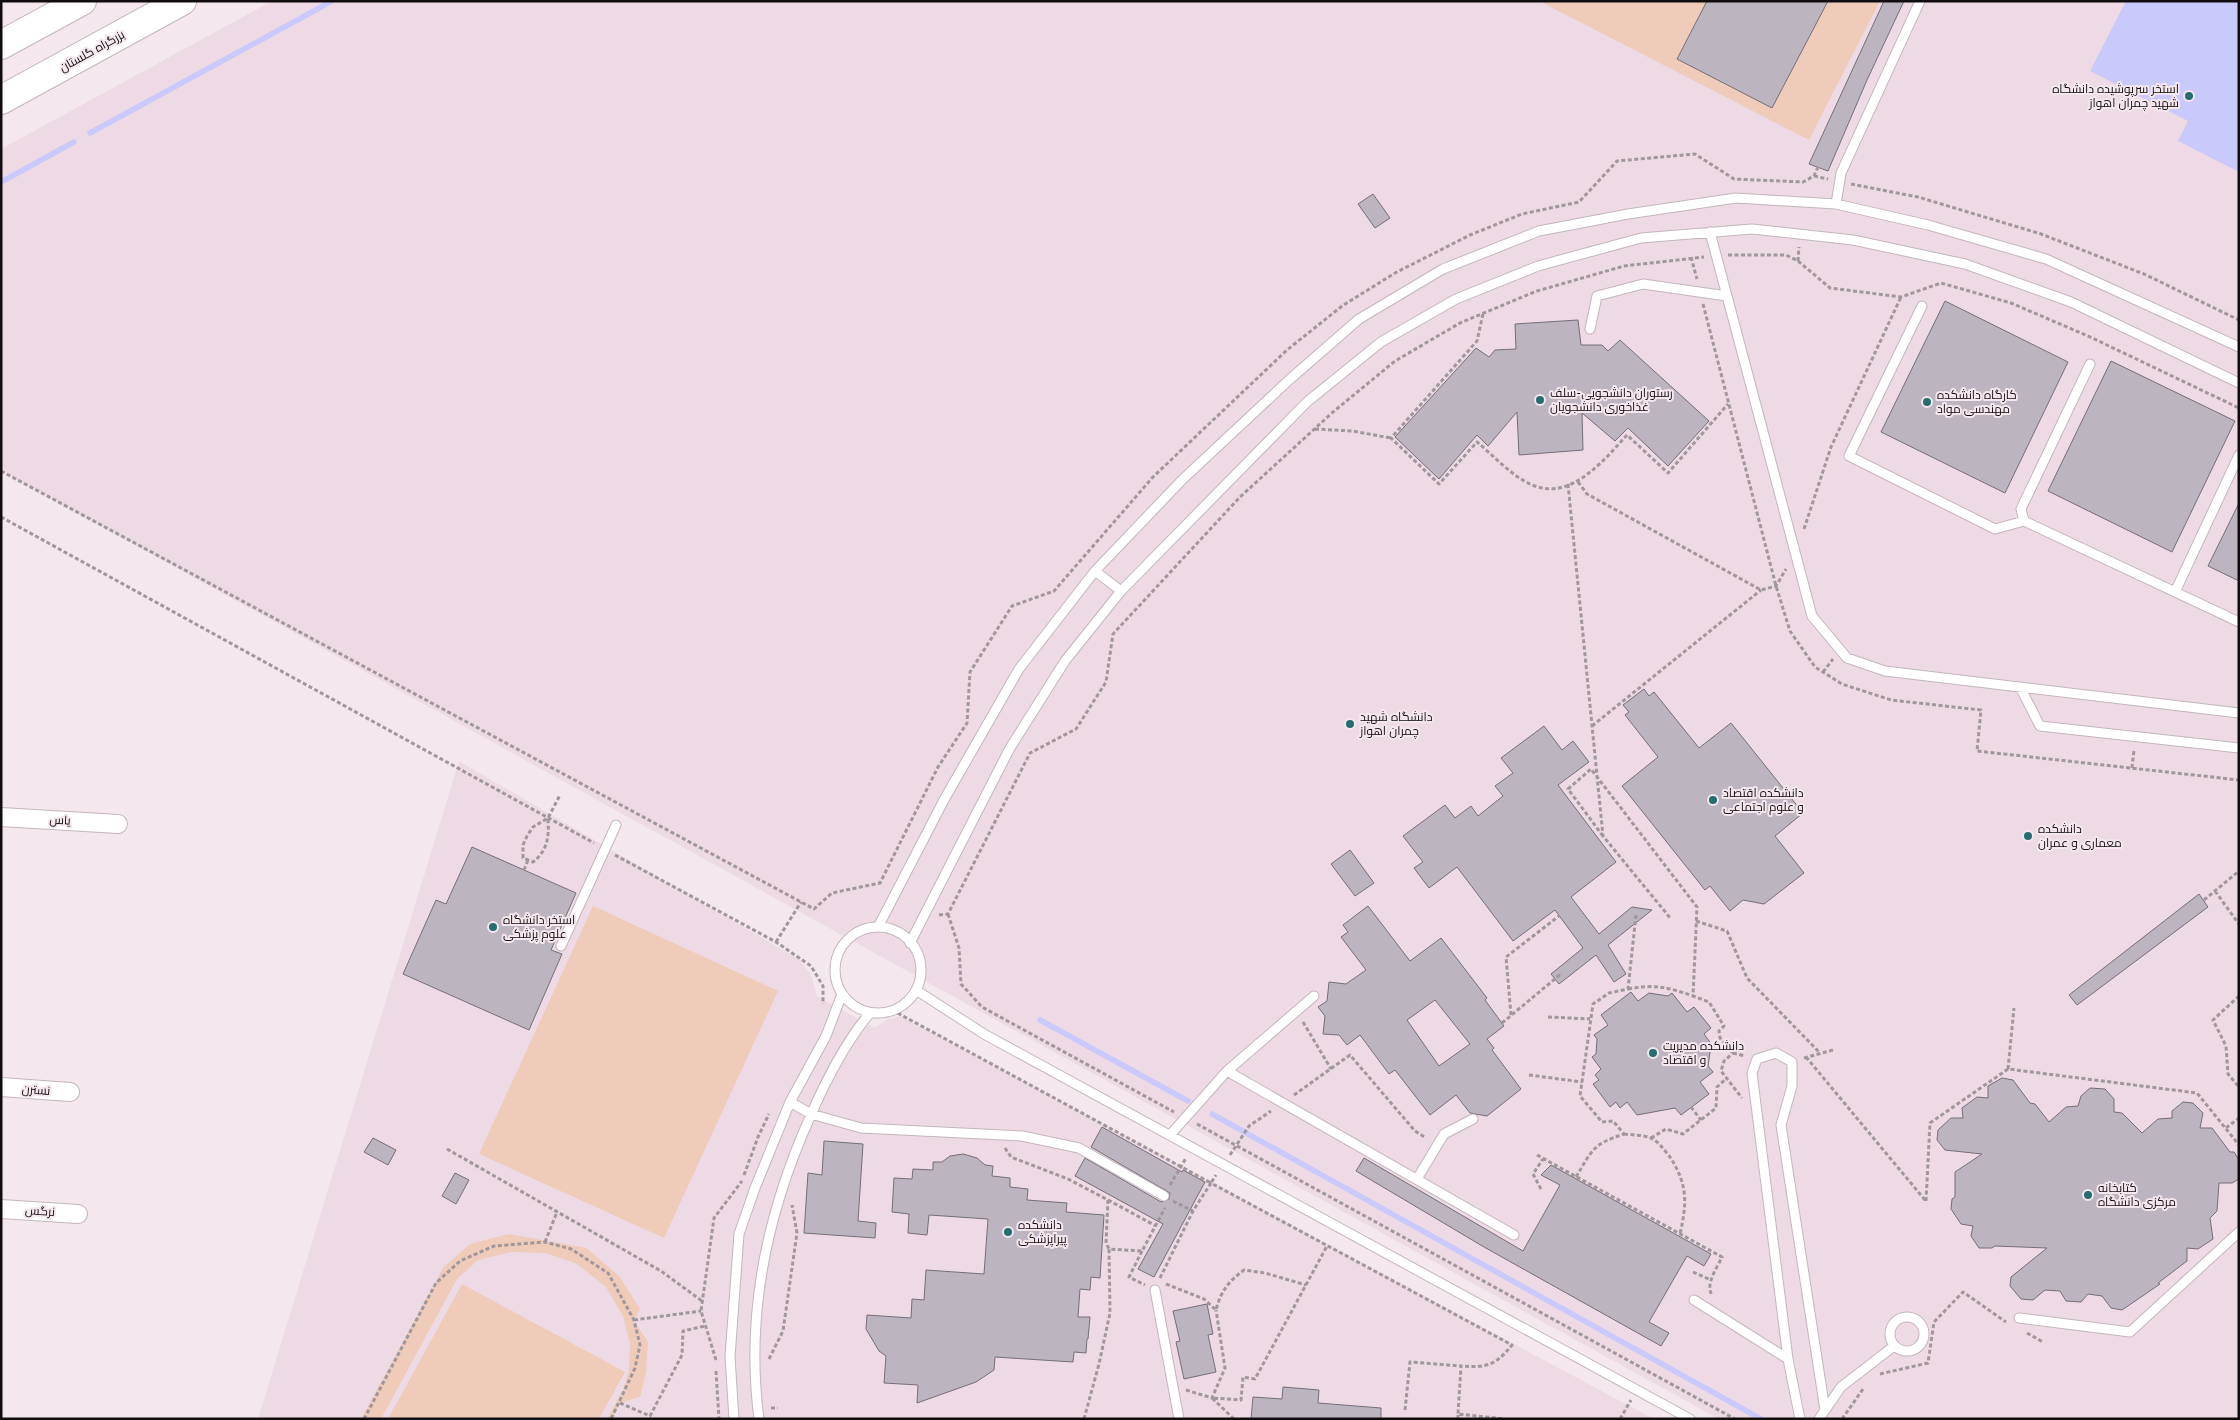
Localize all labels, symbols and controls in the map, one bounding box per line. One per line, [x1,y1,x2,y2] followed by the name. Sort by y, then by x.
[57,27,127,75] street label: بزرگراه گلستان
[2052,82,2179,112] place label: استخر سرپوشیده دانشگاه شهید چمران اهواز
[2183,90,2195,102] marker: استخر سرپوشیده دانشگاه شهید چمران اهواز
[1550,386,1673,414] place label: رستوران دانشجویی-سلف غذاخوری دانشجویان
[1937,388,2017,416] place label: کارگاه دانشکده مهندسی مواد
[1534,394,1546,406] marker: رستوران دانشجویی-سلف غذاخوری دانشجویان
[1921,396,1933,408] marker: کارگاه دانشکده مهندسی مواد
[1359,710,1433,740] place label: دانشگاه شهید چمران اهواز
[1344,718,1356,730] marker: دانشگاه شهید چمران اهواز
[1723,786,1804,815] place label: دانشکده اقتصاد و علوم اجتماعی
[1707,794,1719,806] marker: دانشکده اقتصاد و علوم اجتماعی
[49,812,72,828] street label: یاس
[2038,822,2122,850] place label: دانشکده معماری و عمران
[2022,830,2034,842] marker: دانشکده معماری و عمران
[503,913,575,943] place label: استخر دانشگاه علوم پزشکی
[487,921,499,933] marker: استخر دانشگاه علوم پزشکی
[1663,1039,1744,1067] place label: دانشکده مدیریت و اقتصاد
[1647,1047,1659,1059] marker: دانشکده مدیریت و اقتصاد
[21,1082,51,1098] street label: نسترن
[2098,1181,2176,1209] place label: کتابخانه مرکزی دانشگاه
[2082,1189,2094,1201] marker: کتابخانه مرکزی دانشگاه
[25,1203,55,1219] street label: نرگس
[1018,1218,1068,1248] place label: دانشکده پیراپزشکی
[1002,1226,1014,1238] marker: دانشکده پیراپزشکی

